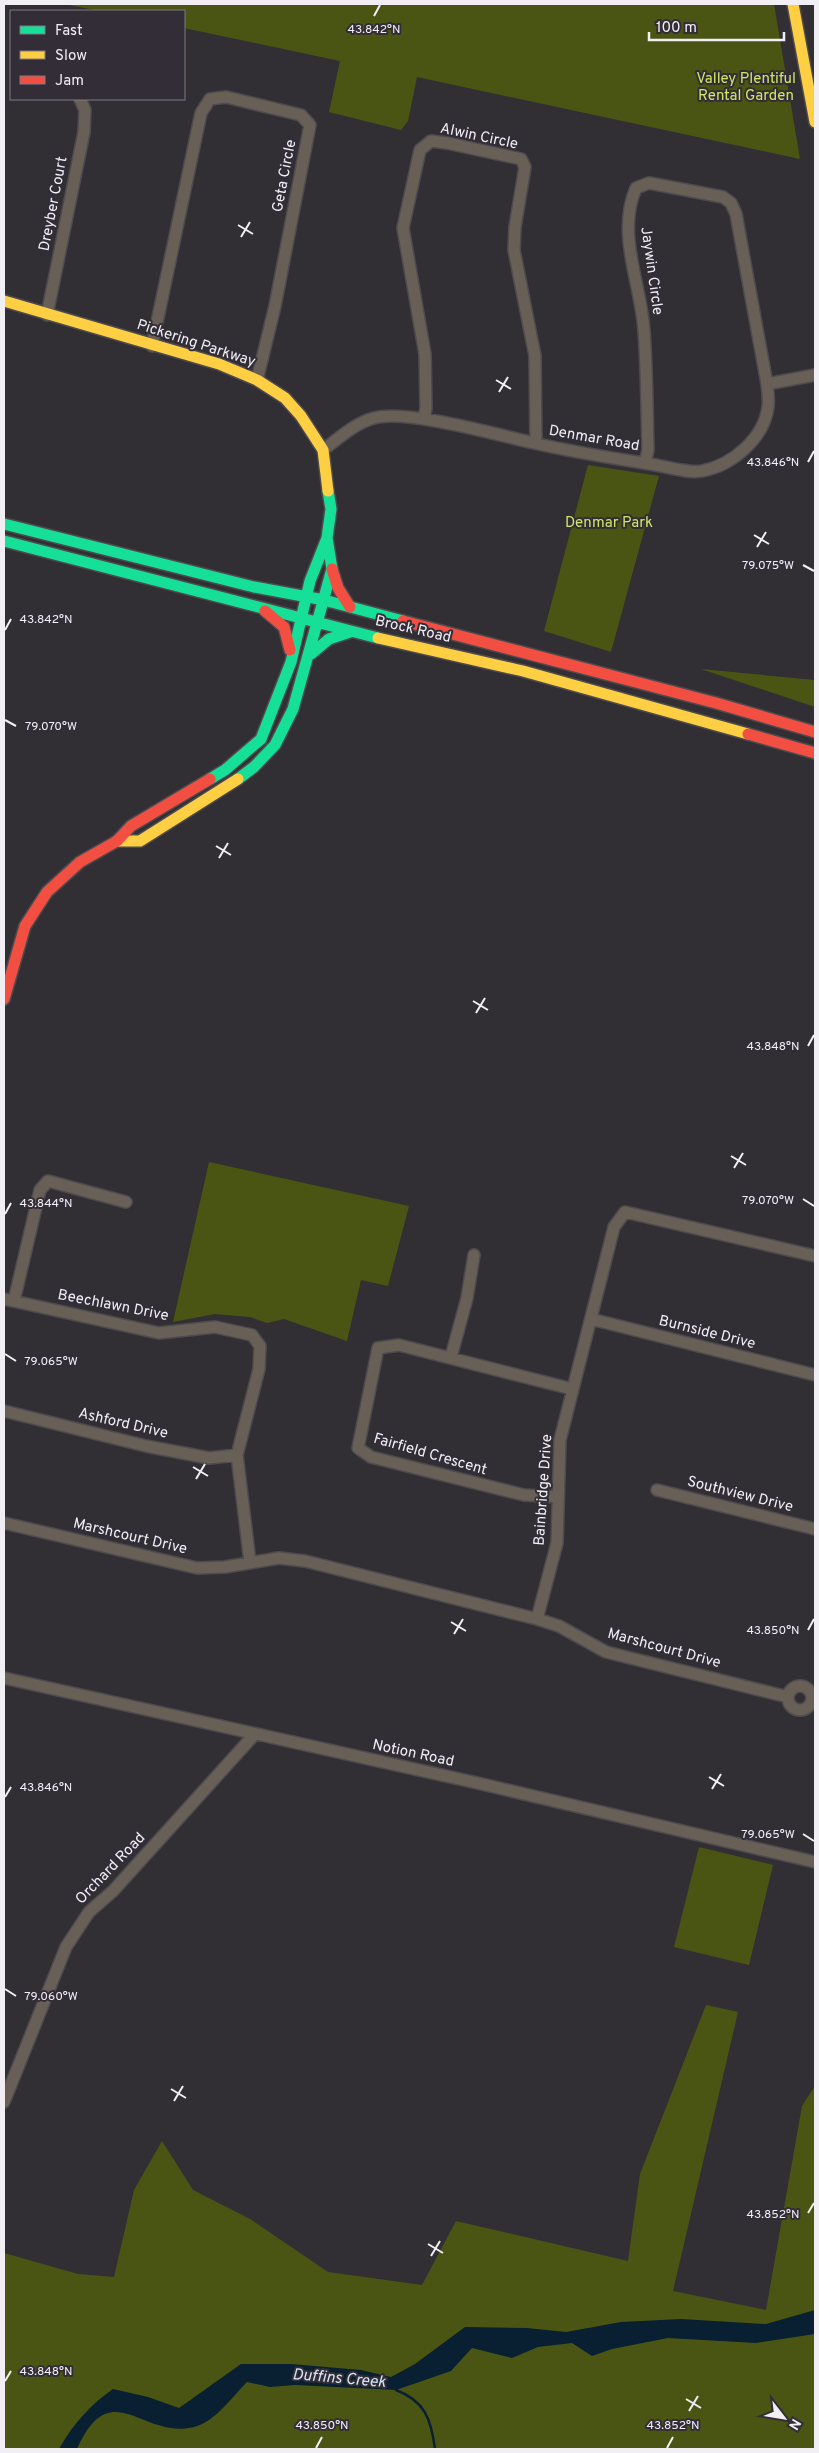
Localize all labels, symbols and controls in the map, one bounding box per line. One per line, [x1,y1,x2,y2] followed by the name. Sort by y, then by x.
[10,10,185,100] legend
[649,10,784,42] scale bar
[656,19,697,38] text: 100 m
[55,22,83,41] text: Fast
[348,22,400,38] text: 43.842°N
[55,47,87,66] text: Slow
[696,70,796,106] park label: Valley Plentiful Rental Garden
[55,72,84,91] text: Jam
[438,119,520,155] street label: Alwin Circle
[269,138,301,214] street label: Geta Circle
[36,155,72,253] street label: Dreyber Court
[635,226,667,316] street label: Jaywin Circle
[134,316,258,372] street label: Pickering Parkway
[547,422,641,456] street label: Denmar Road
[747,455,799,471] text: 43.846°N
[565,514,653,533] park label: Denmar Park
[742,558,794,574] text: 79.075°W
[20,612,72,628] text: 43.842°N
[373,612,453,648] street label: Brock Road
[25,719,77,735] text: 79.070°W
[747,1039,799,1055] text: 43.848°N
[742,1193,794,1209] text: 79.070°W
[20,1196,72,1212] text: 43.844°N
[56,1286,170,1326] street label: Beechlawn Drive
[657,1312,757,1354] street label: Burnside Drive
[24,1354,78,1370] text: 79.065°W
[76,1404,170,1444] street label: Ashford Drive
[371,1430,489,1480] street label: Fairfield Crescent
[531,1433,557,1547] street label: Bainbridge Drive
[685,1473,795,1517] street label: Southview Drive
[71,1515,189,1559] street label: Marshcourt Drive
[746,1623,800,1639] text: 43.850°N
[605,1625,723,1673] street label: Marshcourt Drive
[370,1736,456,1772] street label: Notion Road
[20,1780,72,1796] text: 43.846°N
[741,1827,795,1843] text: 79.065°W
[72,1829,150,1909] street label: Orchard Road
[24,1989,78,2005] text: 79.060°W
[747,2207,799,2223] text: 43.852°N
[20,2364,72,2380] text: 43.848°N
[292,2365,387,2393] water label: Duffins Creek
[759,2393,809,2443] north arrow
[784,2415,804,2433] text: N
[295,2418,349,2434] text: 43.850°N
[647,2418,699,2434] text: 43.852°N

